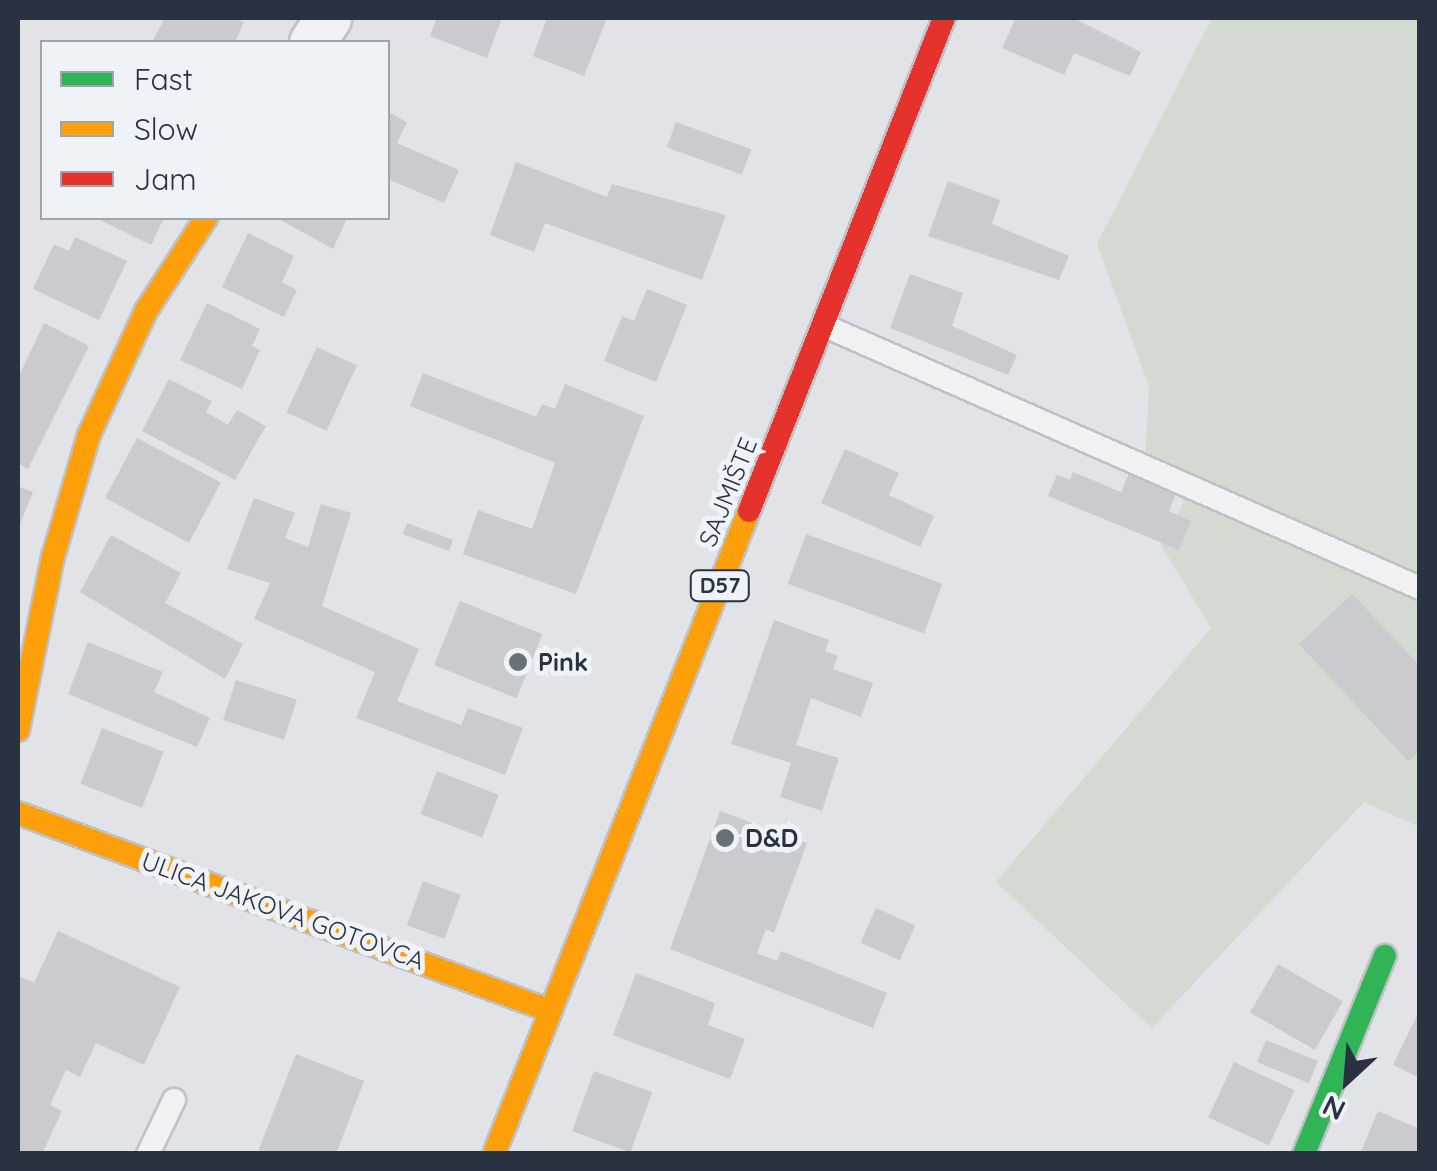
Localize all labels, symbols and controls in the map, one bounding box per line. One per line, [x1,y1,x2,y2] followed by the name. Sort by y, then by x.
[40,40,390,220] legend
[134,60,193,98] text: Fast
[134,110,198,148] text: Slow
[134,160,197,198] text: Jam
[693,433,763,551] street label: SAJMIŠTE
[688,569,752,603] road number: D57
[538,647,588,677] place label: Pink
[507,651,529,673] marker: Pink
[745,823,798,853] place label: D&D
[714,827,736,849] marker: D&D
[137,846,429,976] street label: ULICA JAKOVA GOTOVCA
[1297,1031,1397,1131] north arrow
[1317,1088,1351,1129] text: N

